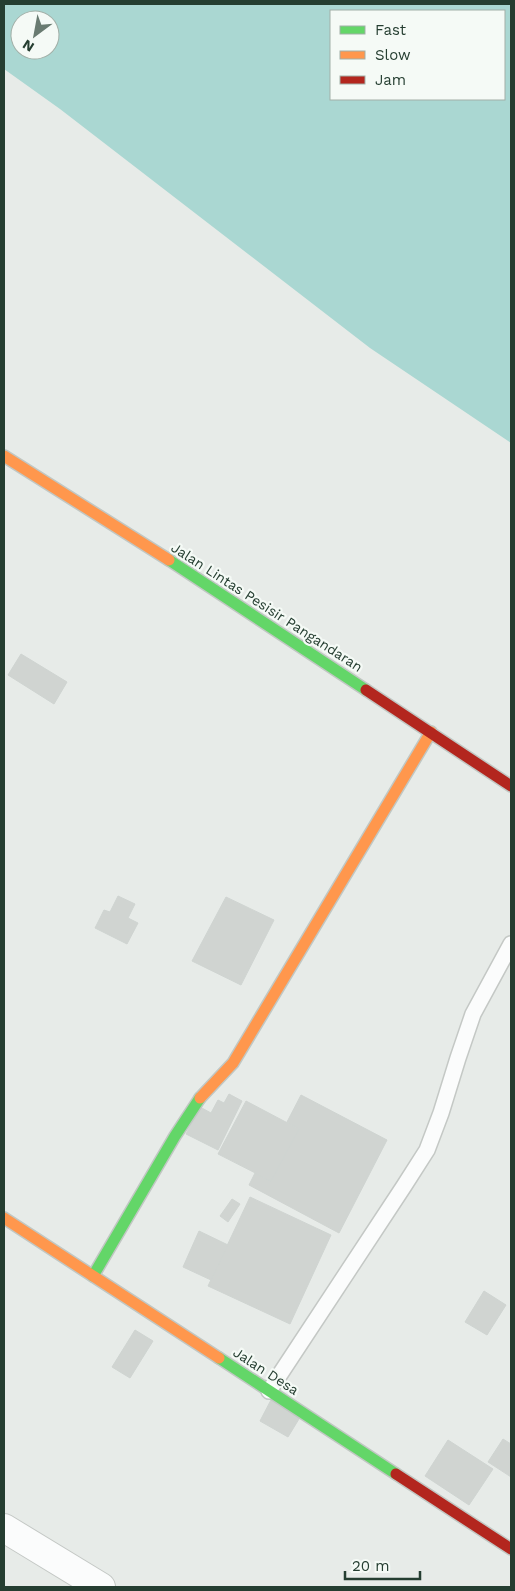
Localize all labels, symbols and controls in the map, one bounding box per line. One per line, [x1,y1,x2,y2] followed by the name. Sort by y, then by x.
[10,10,60,60] north arrow
[330,10,505,100] legend
[375,21,407,39] text: Fast
[19,36,37,56] text: N
[375,46,411,64] text: Slow
[375,71,406,89] text: Jam
[168,539,366,675] street label: Jalan Lintas Pesisir Pangandaran
[230,1344,302,1398] street label: Jalan Desa
[345,1548,420,1580] scale bar
[352,1557,390,1575] text: 20 m

